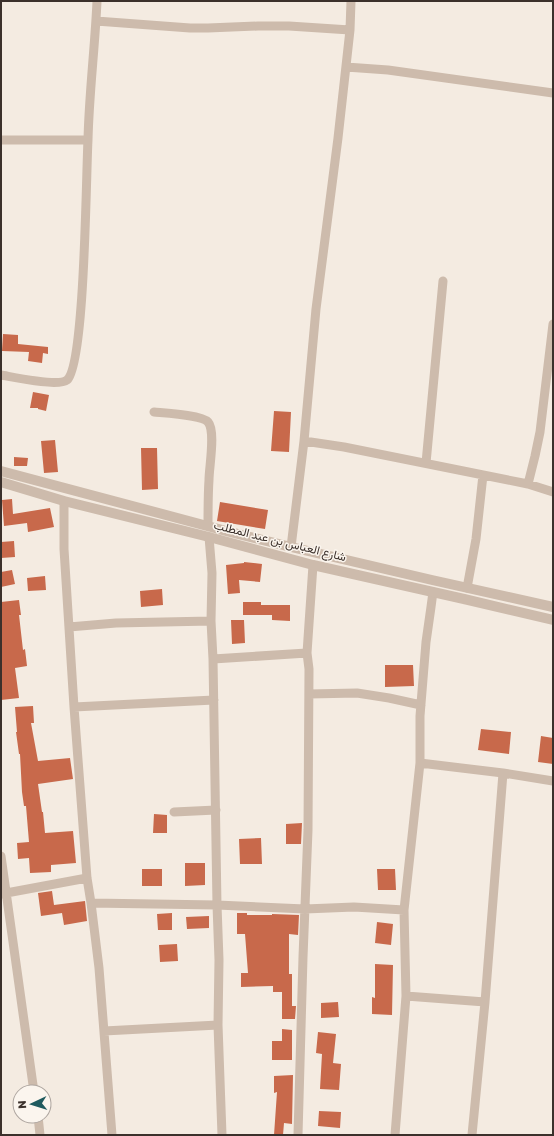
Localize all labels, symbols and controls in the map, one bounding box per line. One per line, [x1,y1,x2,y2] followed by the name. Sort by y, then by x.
[212,517,348,566] street label: شارع العباس بن عبد المطلب
[12,1084,52,1124] north arrow
[15,1100,28,1109] text: N

